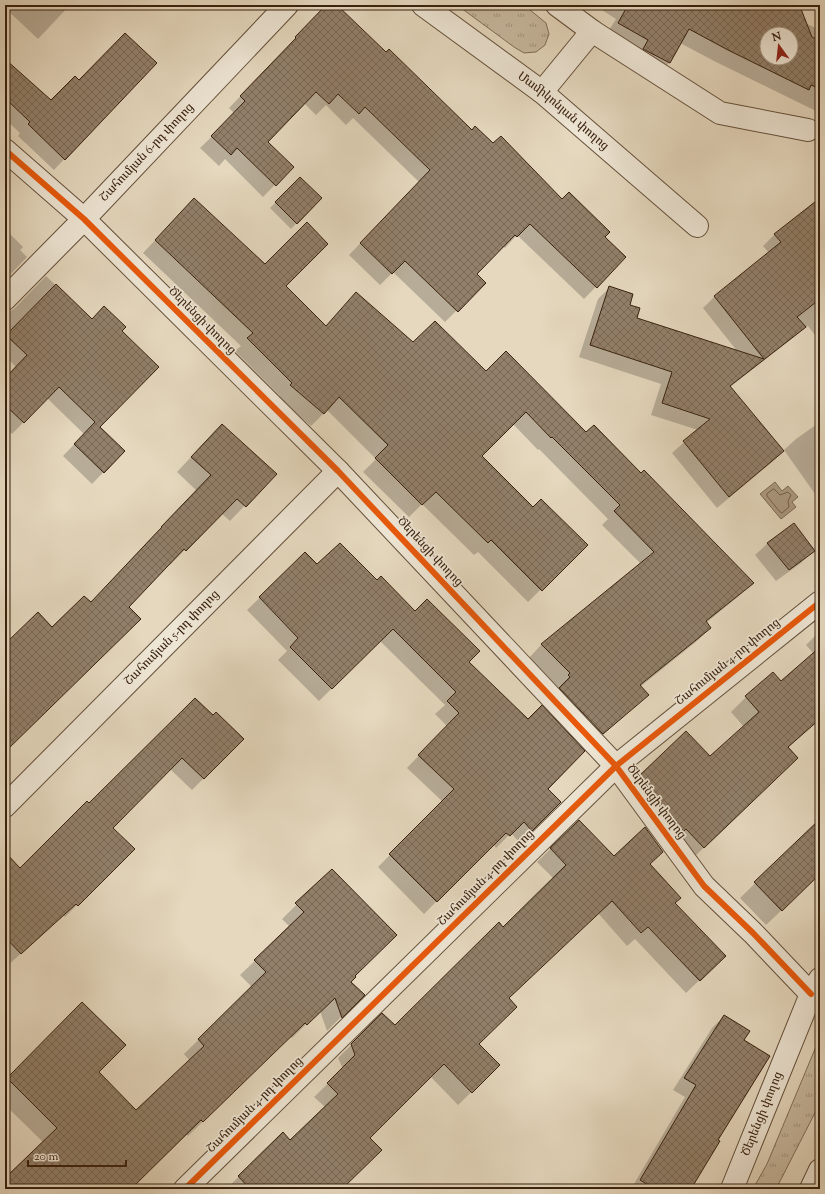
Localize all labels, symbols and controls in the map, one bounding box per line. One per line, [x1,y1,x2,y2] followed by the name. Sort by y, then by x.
[759,26,799,66] north arrow
[769,28,783,46] text: N
[514,68,613,155] street label: Մամիկոնյան փողոց
[96,99,198,206] street label: Շահումյան 6-րդ փողոց
[164,283,240,359] street label: Ծերենցի փողոց
[393,513,467,591] street label: Ծերենցի փողոց
[120,586,224,690] street label: Շահումյան 5-րդ փողոց
[672,614,784,710] street label: Շահումյան 4-րդ փողոց
[622,761,690,843] street label: Ծերենցի փողոց
[434,826,538,930] street label: Շահումյան 4-րդ փողոց
[203,1053,307,1157] street label: Շահումյան 4-րդ փողոց
[737,1069,788,1159] street label: Ծերենցի փողոց
[28,1142,126,1168] scale bar
[34,1148,59,1166] text: 20 m

